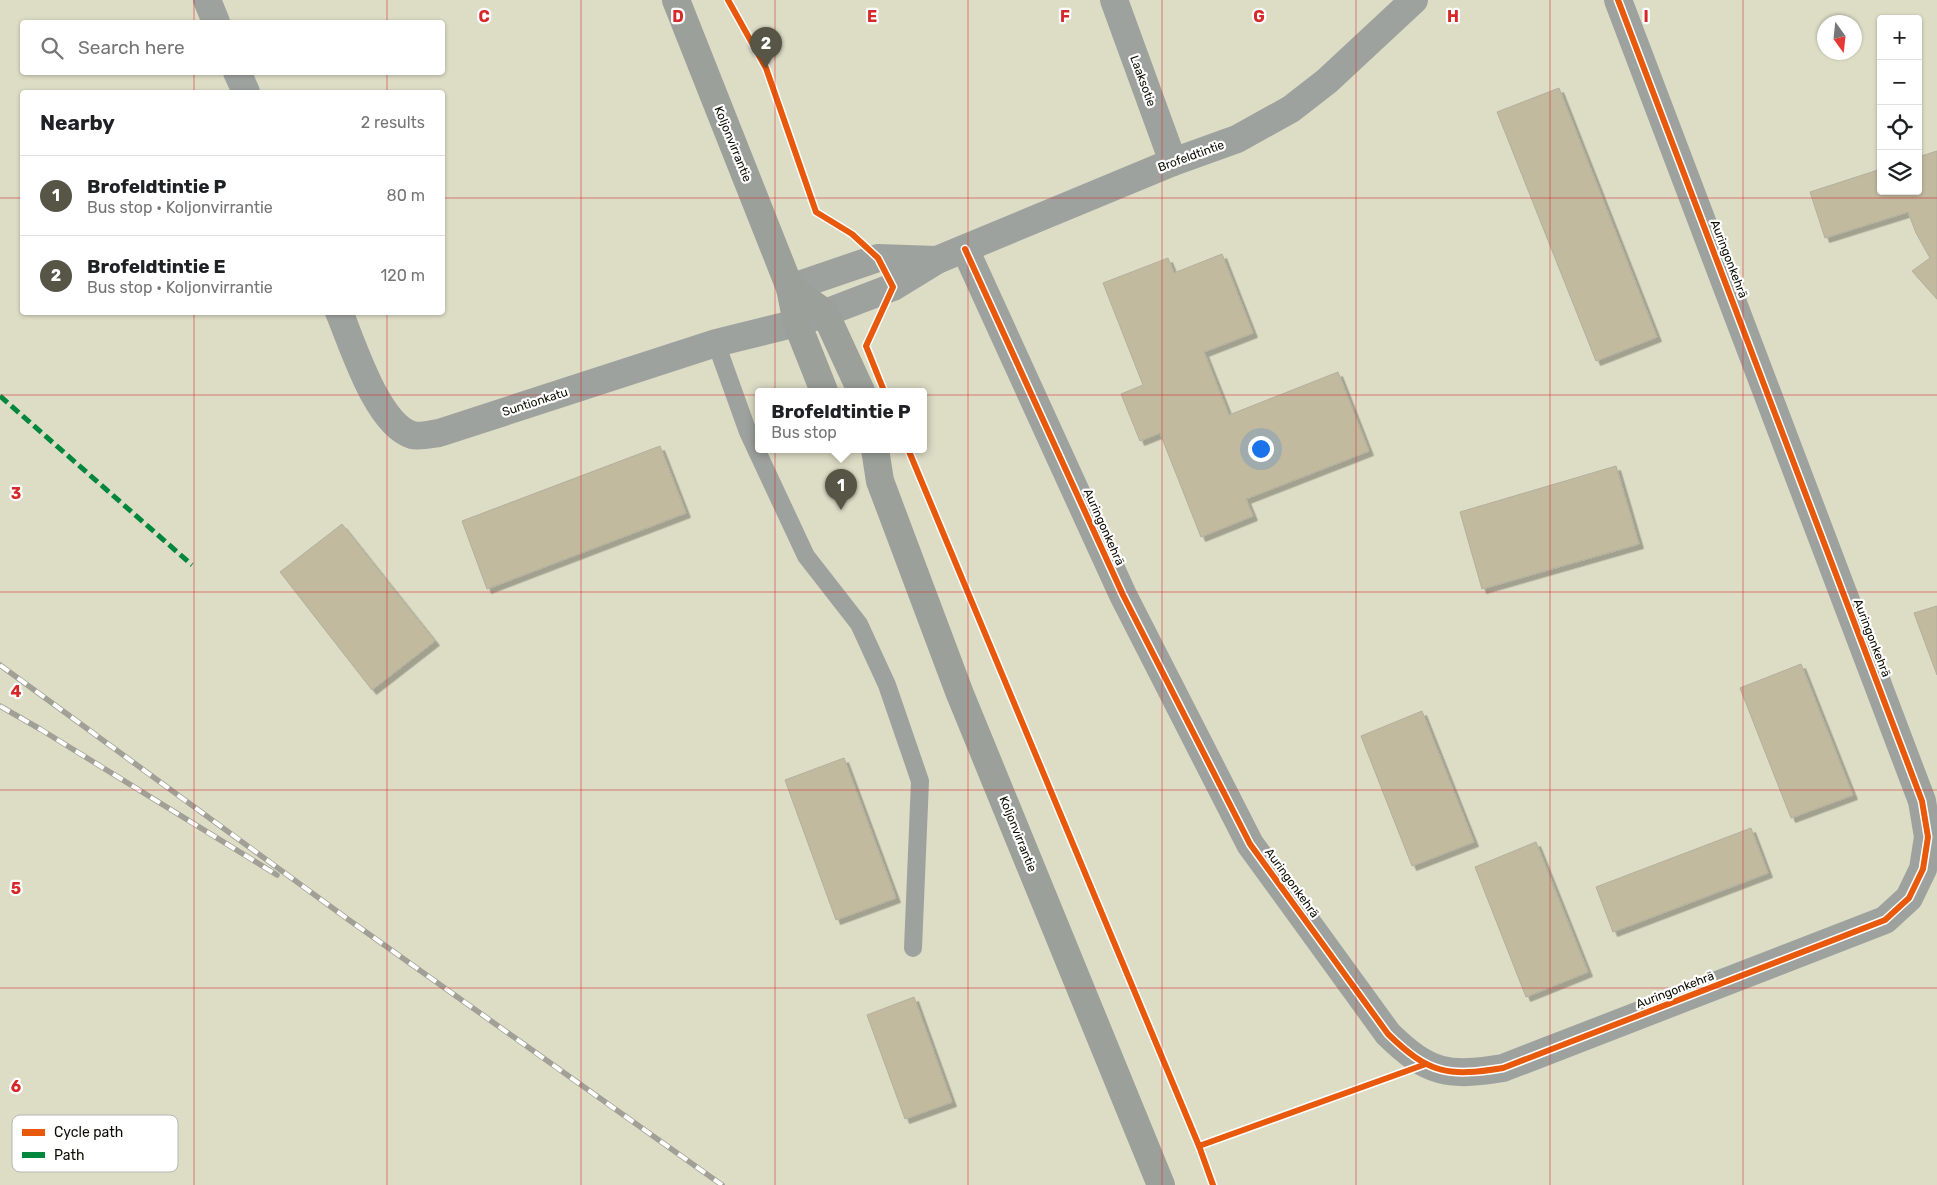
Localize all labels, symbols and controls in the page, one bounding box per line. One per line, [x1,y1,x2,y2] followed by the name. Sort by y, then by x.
[478,7,490,26] text: C
[672,7,684,26] text: D
[867,7,877,26] text: E
[1060,7,1070,26] text: F
[1253,7,1265,26] text: G
[1447,7,1459,26] text: H
[1643,7,1649,26] text: I
[1817,15,1862,60] north arrow
[1877,15,1922,195] map controls
[1877,15,1922,60] button: +
[20,20,445,75] search box
[750,27,782,68] pin: 2
[38,34,66,62] icon: search
[78,36,185,59] text: Search here
[1127,54,1159,109] street label: Laaksotie
[1877,60,1922,105] button: −
[711,104,755,184] street label: Koljonvirrantie
[1877,105,1922,150] button: locate
[40,110,115,135] text: Nearby
[361,113,425,132] text: 2 results
[1156,137,1226,174] street label: Brofeldtintie
[1877,150,1922,195] button: layers
[87,175,226,198] text: Brofeldtintie P
[52,186,60,205] text: 1
[387,186,425,205] text: 80 m
[87,198,273,217] text: Bus stop · Koljonvirrantie
[1708,218,1750,300] street label: Auringonkehrä
[87,255,226,278] text: Brofeldtintie E
[51,266,61,285] text: 2
[380,266,425,285] text: 120 m
[87,278,273,297] text: Bus stop · Koljonvirrantie
[500,385,570,419] street label: Suntionkatu
[755,388,927,453] popup
[771,400,911,423] text: Brofeldtintie P
[771,423,837,442] text: Bus stop
[1248,436,1274,462] your location
[825,469,857,510] pin: 1
[11,484,21,503] text: 3
[1081,487,1127,567] street label: Auringonkehrä
[1851,597,1893,679] street label: Auringonkehrä
[11,682,22,701] text: 4
[996,794,1040,874] street label: Koljonvirrantie
[1262,846,1322,920] street label: Auringonkehrä
[11,879,21,898] text: 5
[1634,969,1716,1011] street label: Auringonkehrä
[11,1077,21,1096] text: 6
[12,1115,178,1172] legend
[54,1124,123,1141] text: Cycle path
[54,1147,85,1164] text: Path

